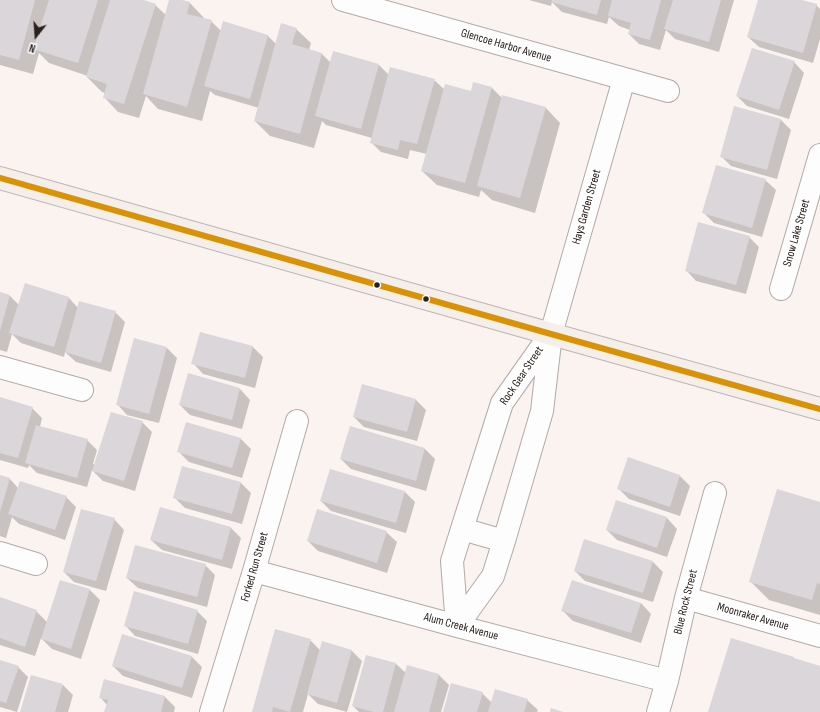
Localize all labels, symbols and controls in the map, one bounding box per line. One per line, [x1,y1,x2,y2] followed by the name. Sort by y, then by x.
[16,16,56,56] north arrow
[459,26,553,66] street label: Glencoe Harbor Avenue
[28,41,37,55] text: N
[569,168,605,246] street label: Hays Garden Street
[781,198,813,268] street label: Snow Lake Street
[372,280,382,290] unlabelled marker
[421,294,431,304] unlabelled marker
[497,344,547,408] street label: Rock Gear Street
[238,530,272,604] street label: Forked Run Street
[671,568,701,636] street label: Blue Rock Street
[715,600,791,634] street label: Moonraker Avenue
[422,610,500,644] street label: Alum Creek Avenue

